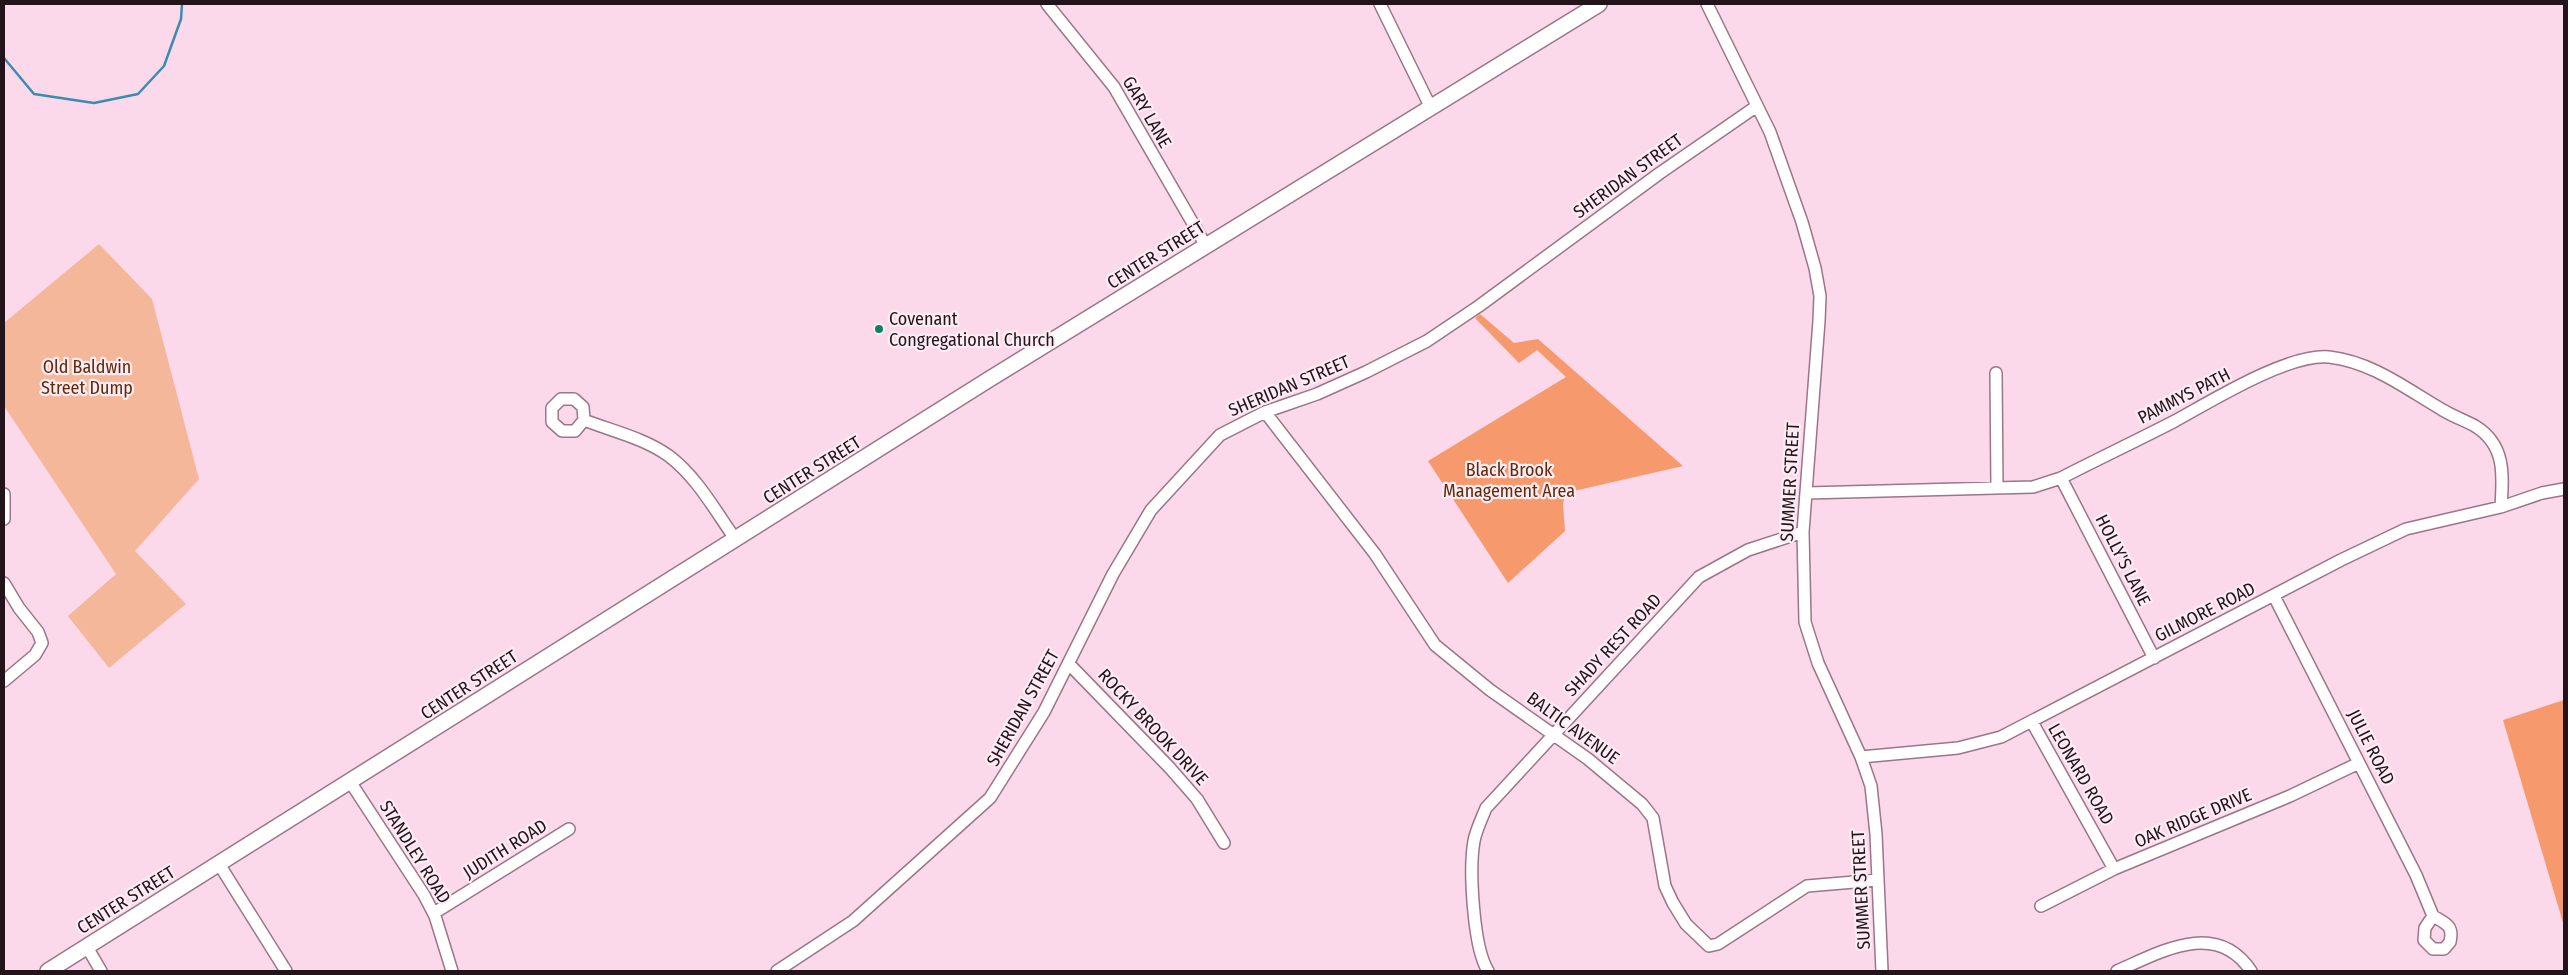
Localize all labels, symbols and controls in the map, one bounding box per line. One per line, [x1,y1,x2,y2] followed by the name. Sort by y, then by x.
[1118,72,1176,152] street label: GARY LANE
[1569,129,1687,223] street label: SHERIDAN STREET
[1103,216,1210,294] street label: CENTER STREET
[889,308,1055,351] place label: Covenant Congregational Church
[873,323,885,335] marker: Covenant Congregational Church
[1225,350,1354,421] street label: SHERIDAN STREET
[41,356,133,399] park label: Old Baldwin Street Dump
[2134,363,2234,429] street label: PAMMYS PATH
[1776,421,1804,542] street label: SUMMER STREET
[759,431,866,509] street label: CENTER STREET
[1443,459,1575,502] park label: Black Brook Management Area
[2091,511,2155,609] street label: HOLLY'S LANE
[2151,577,2259,647] street label: GILMORE ROAD
[1560,589,1666,701] street label: SHADY REST ROAD
[416,645,522,725] street label: CENTER STREET
[982,645,1064,770] street label: SHERIDAN STREET
[1093,664,1213,790] street label: ROCKY BROOK DRIVE
[1522,687,1624,769] street label: BALTIC AVENUE
[2343,706,2399,788] street label: JULIE ROAD
[2043,720,2119,828] street label: LEONARD ROAD
[2131,783,2255,853] street label: OAK RIDGE DRIVE
[375,797,455,907] street label: STANDLEY ROAD
[459,815,551,883] street label: JUDITH ROAD
[1847,829,1875,950] street label: SUMMER STREET
[73,861,180,939] street label: CENTER STREET

